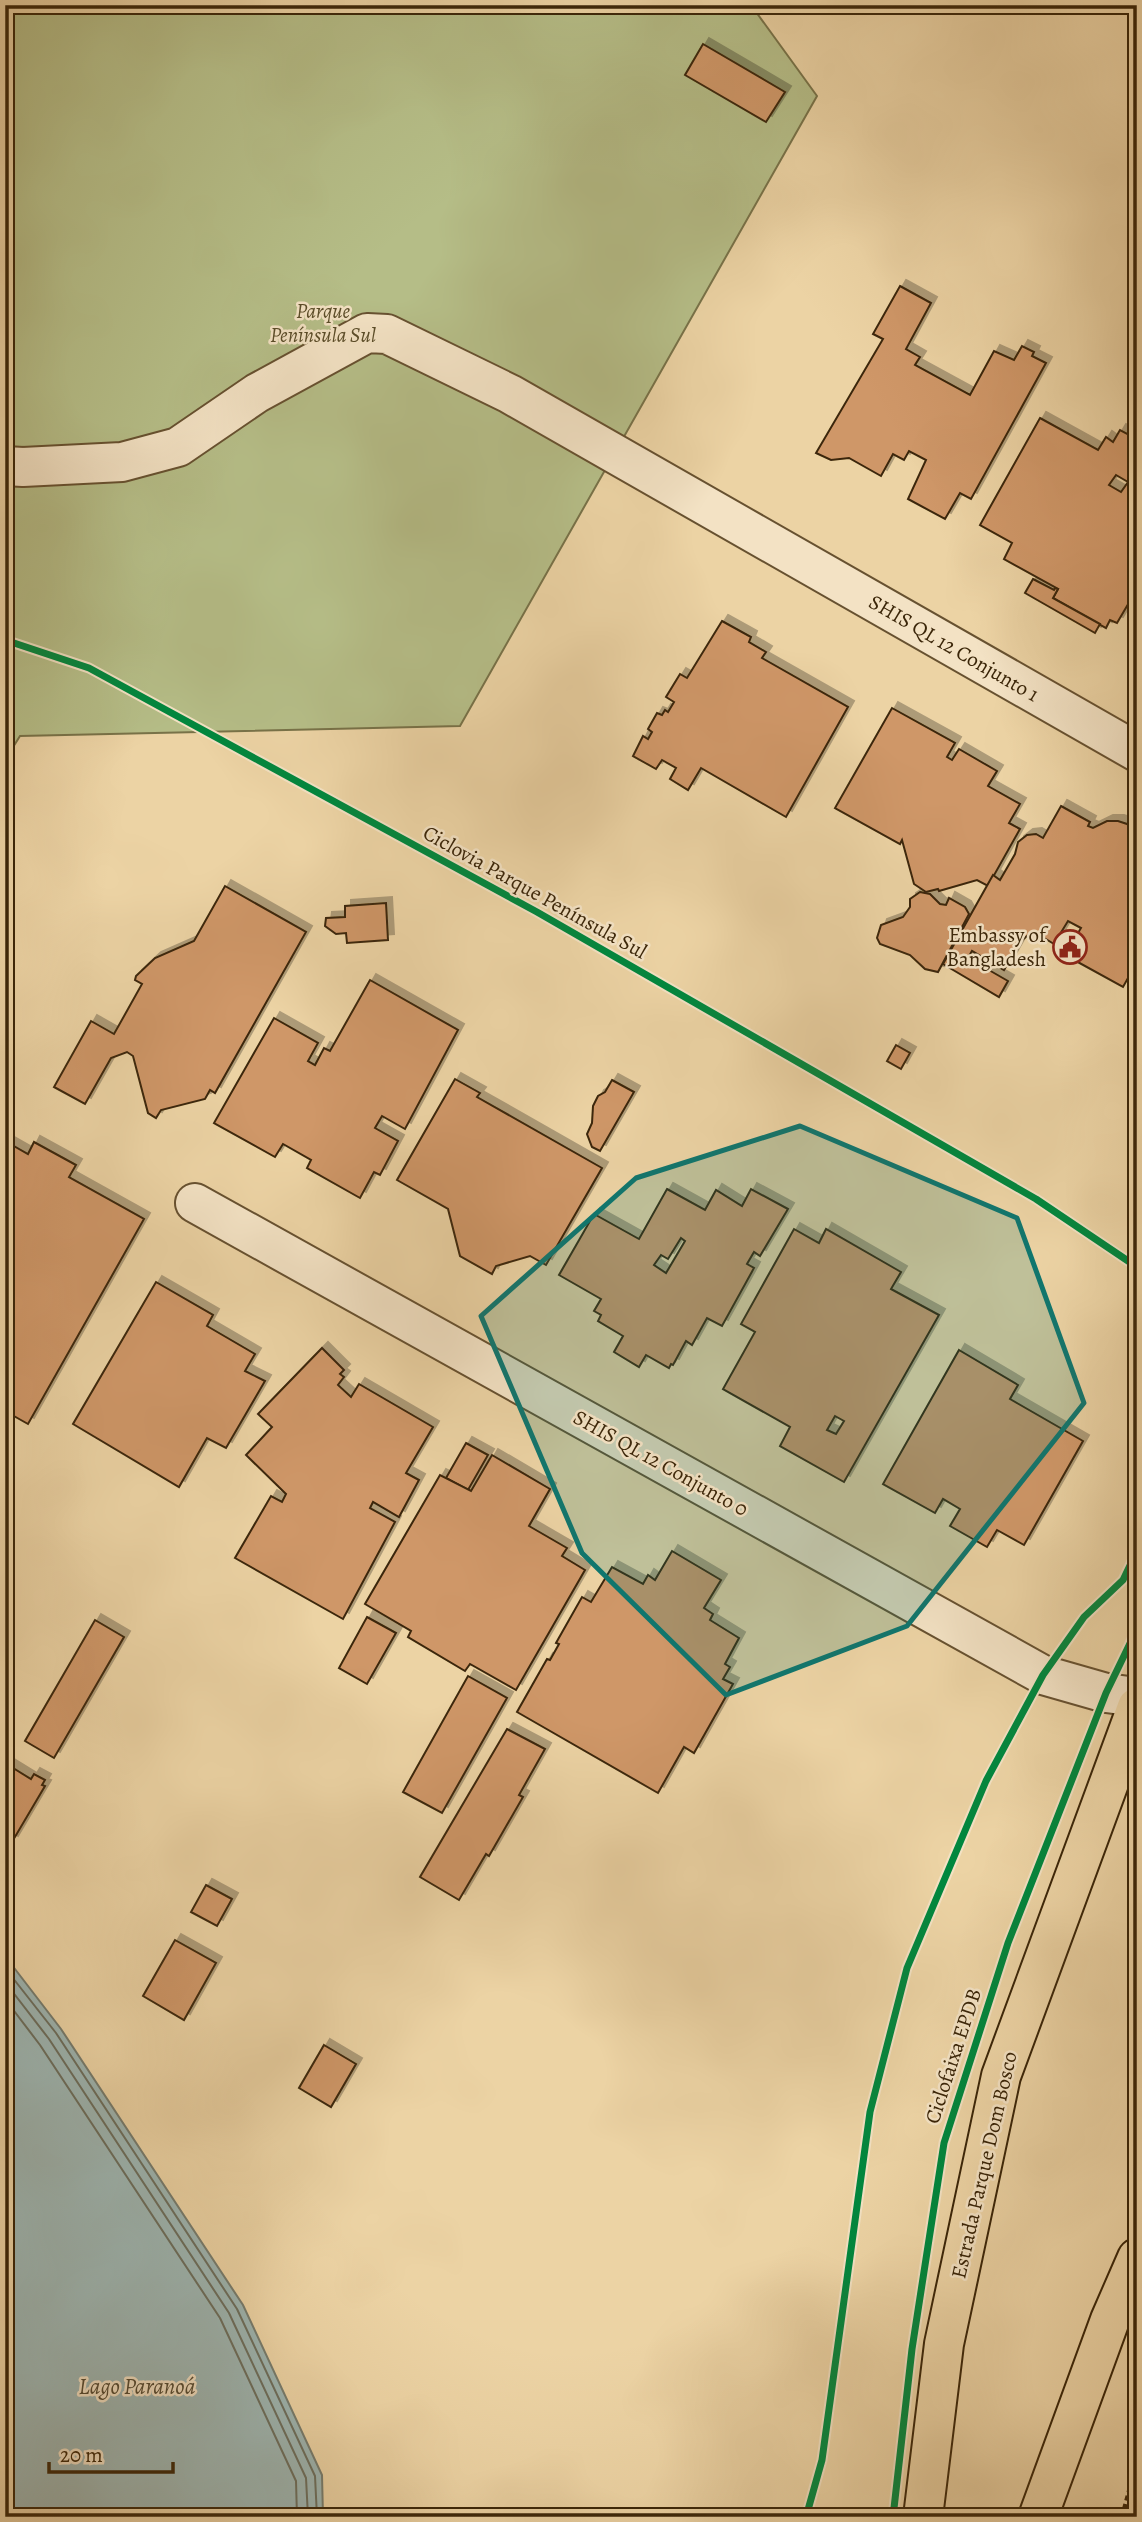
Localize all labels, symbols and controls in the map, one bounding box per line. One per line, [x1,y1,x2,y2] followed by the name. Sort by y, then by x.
[270,297,377,349] park label: Parque Península Sul
[864,588,1044,708] street label: SHIS QL 12 Conjunto 1
[418,819,652,965] street label: Ciclovia Parque Península Sul
[946,921,1049,973] place label: Embassy of Bangladesh
[1051,928,1089,966] public building icon: Embassy of Bangladesh
[568,1403,754,1523] street label: SHIS QL 12 Conjunto 0
[918,1985,988,2127] street label: Ciclofaixa EPDB
[944,2049,1024,2281] street label: Estrada Parque Dom Bosco
[79,2371,196,2402] water label: Lago Paranoá
[49,2431,173,2475] scale bar
[60,2441,103,2469] text: 20 m

